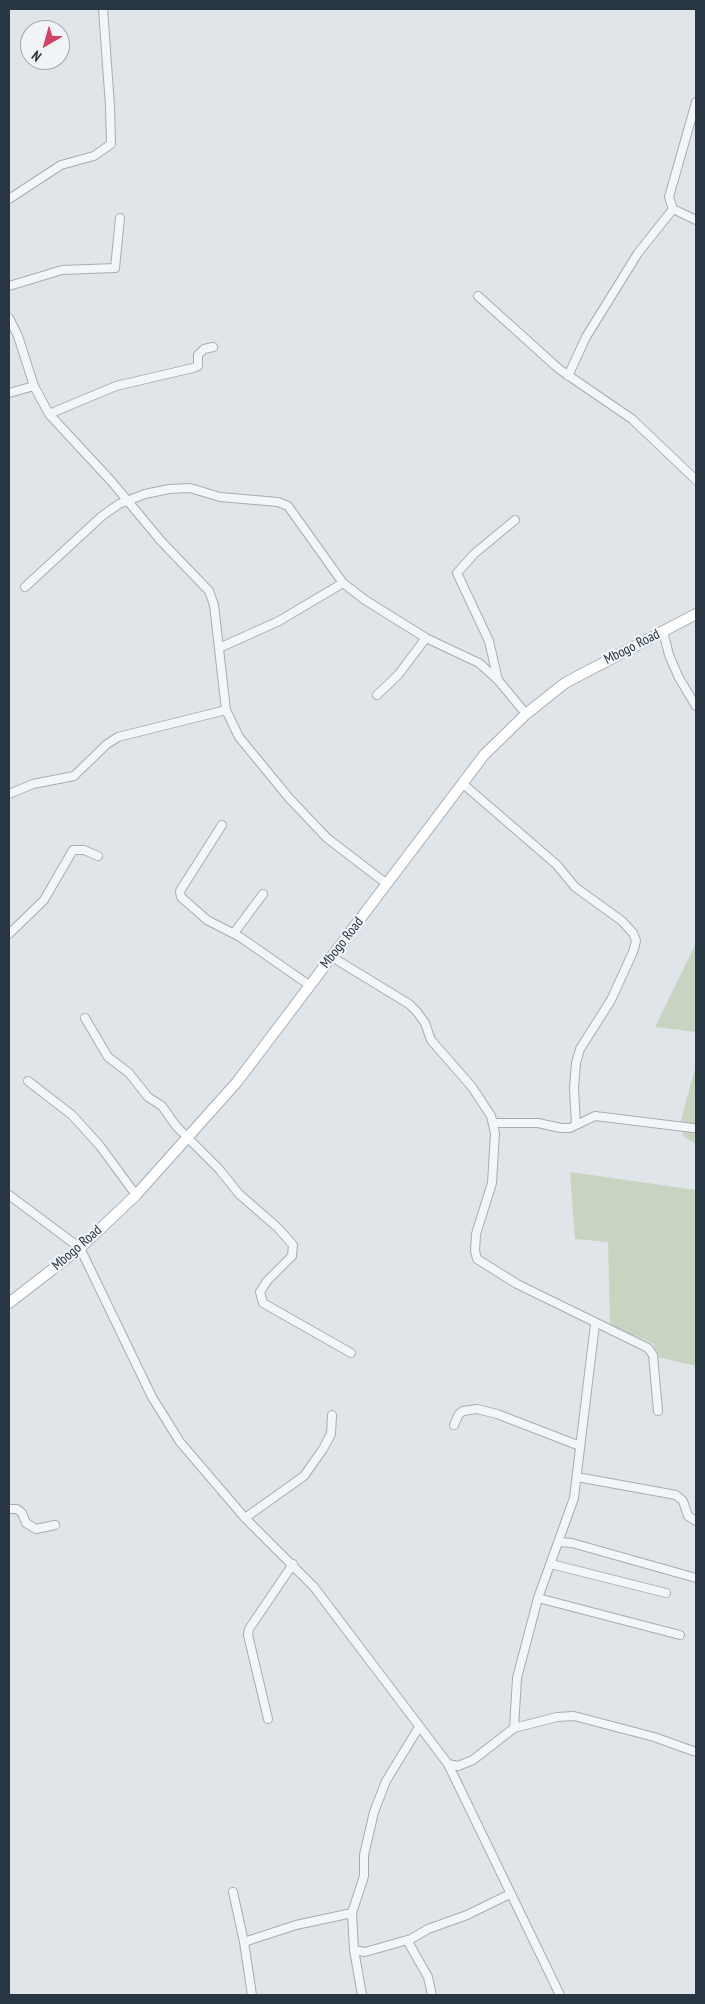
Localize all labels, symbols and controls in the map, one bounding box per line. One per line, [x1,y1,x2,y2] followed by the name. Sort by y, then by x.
[20,20,70,70] north arrow
[28,47,45,65] text: N
[601,626,663,668] street label: Mbogo Road
[317,914,367,972] street label: Mbogo Road
[49,1222,105,1274] street label: Mbogo Road

